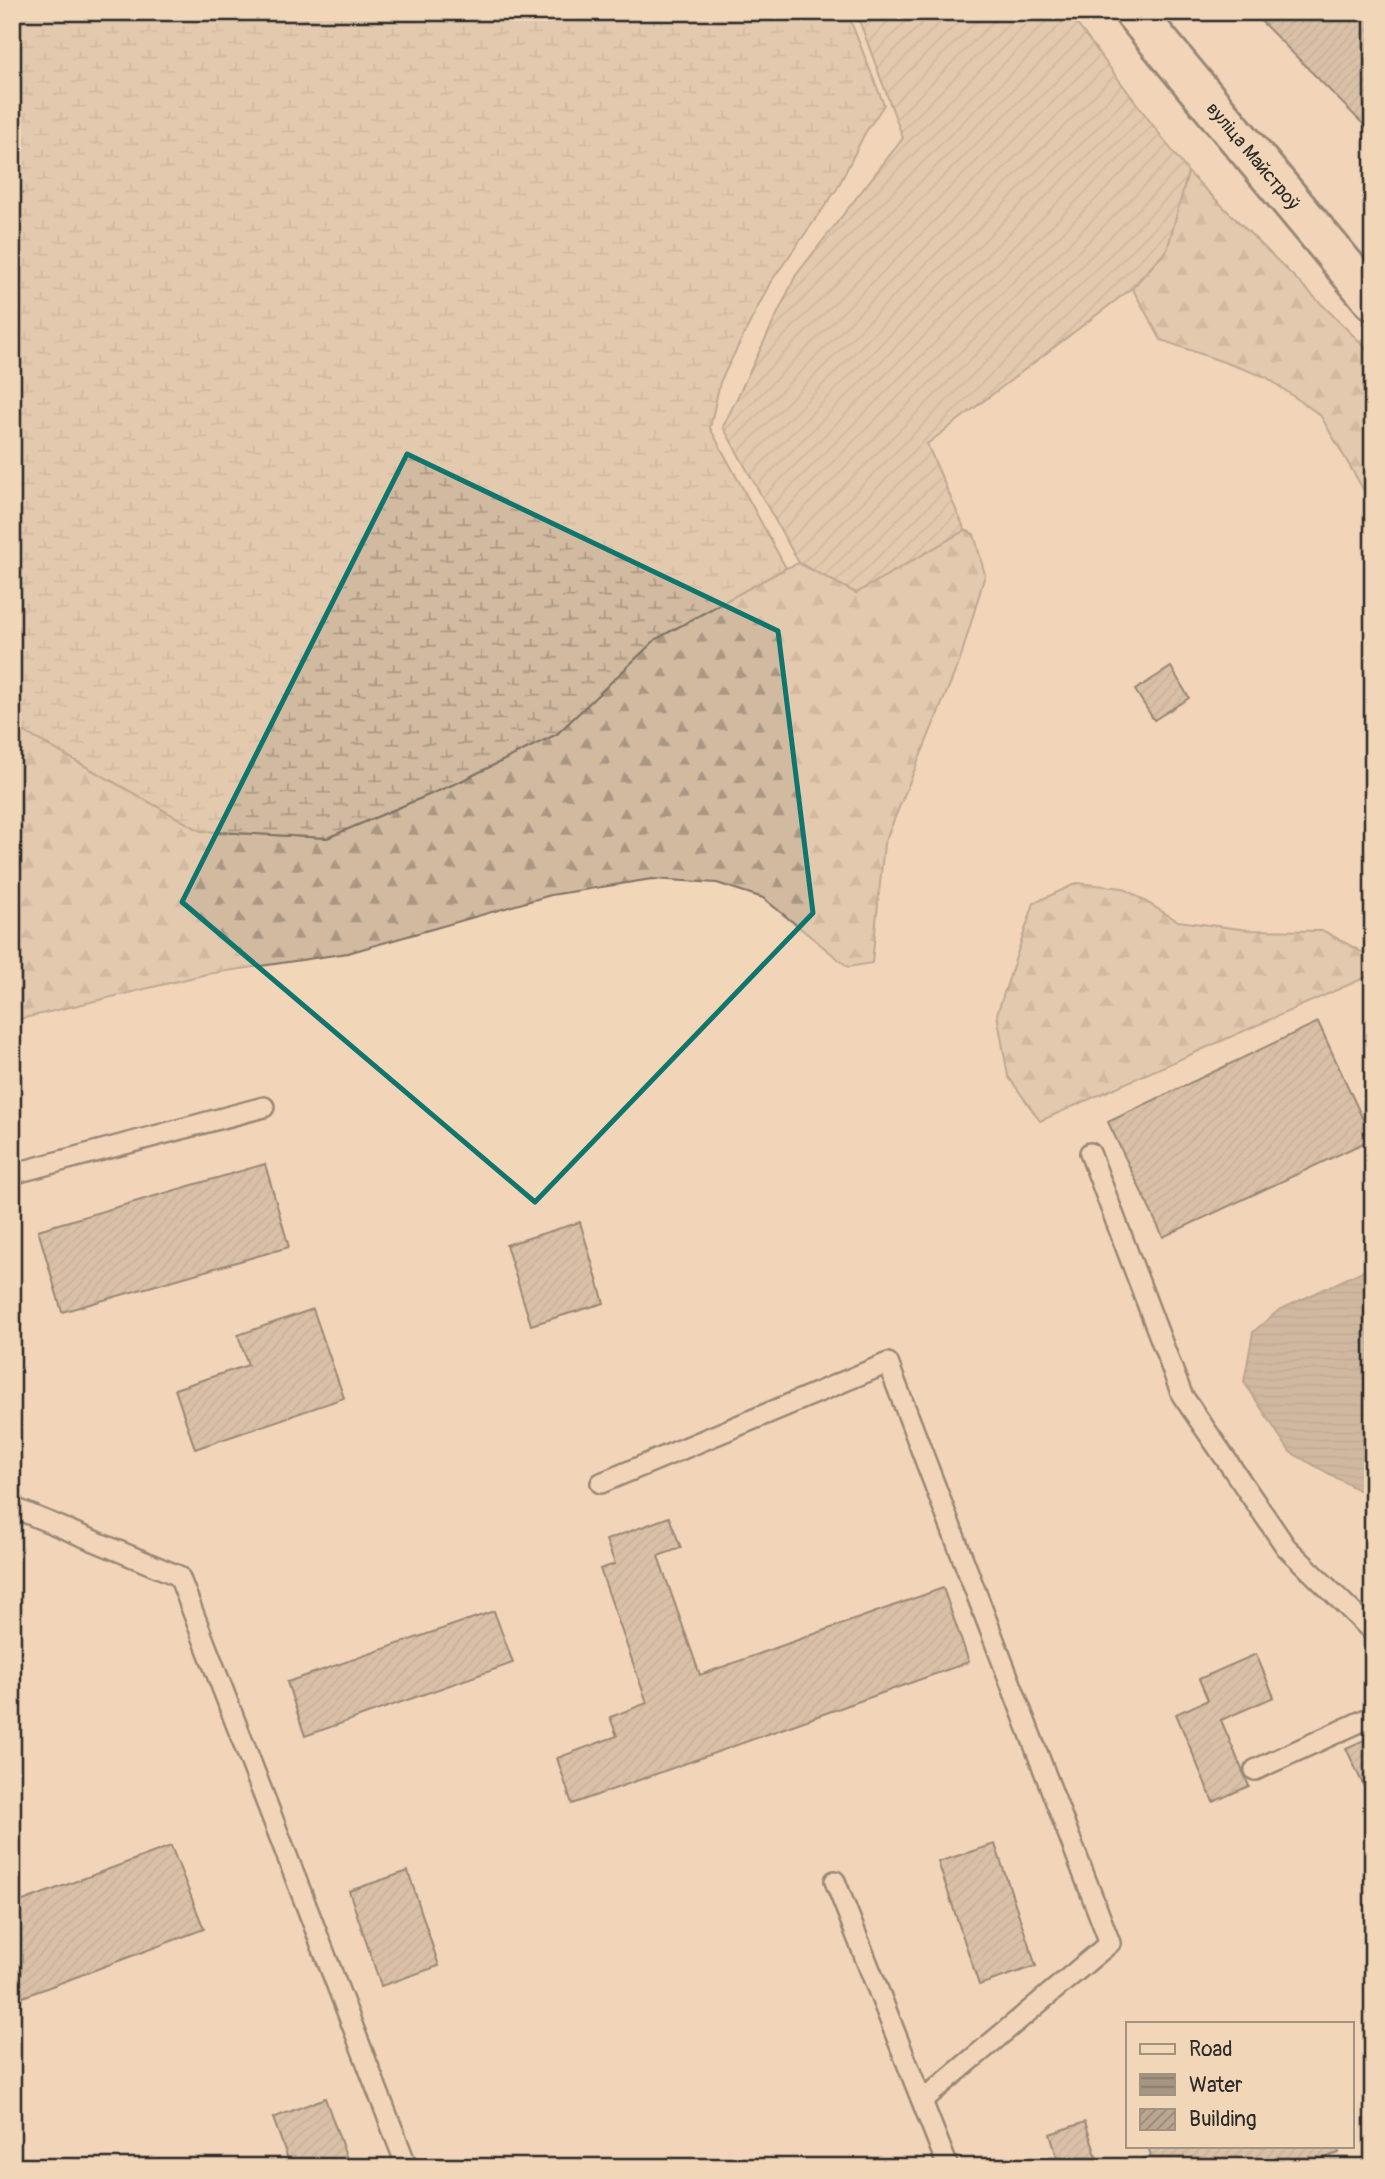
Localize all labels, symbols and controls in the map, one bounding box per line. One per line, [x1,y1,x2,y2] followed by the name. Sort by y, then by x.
[1201,97,1305,215] street label: вуліца Майстроў
[1126,2022,1354,2148] legend
[1189,2036,1233,2063] text: Road
[1189,2072,1243,2099] text: Water
[1189,2106,1256,2133] text: Building

